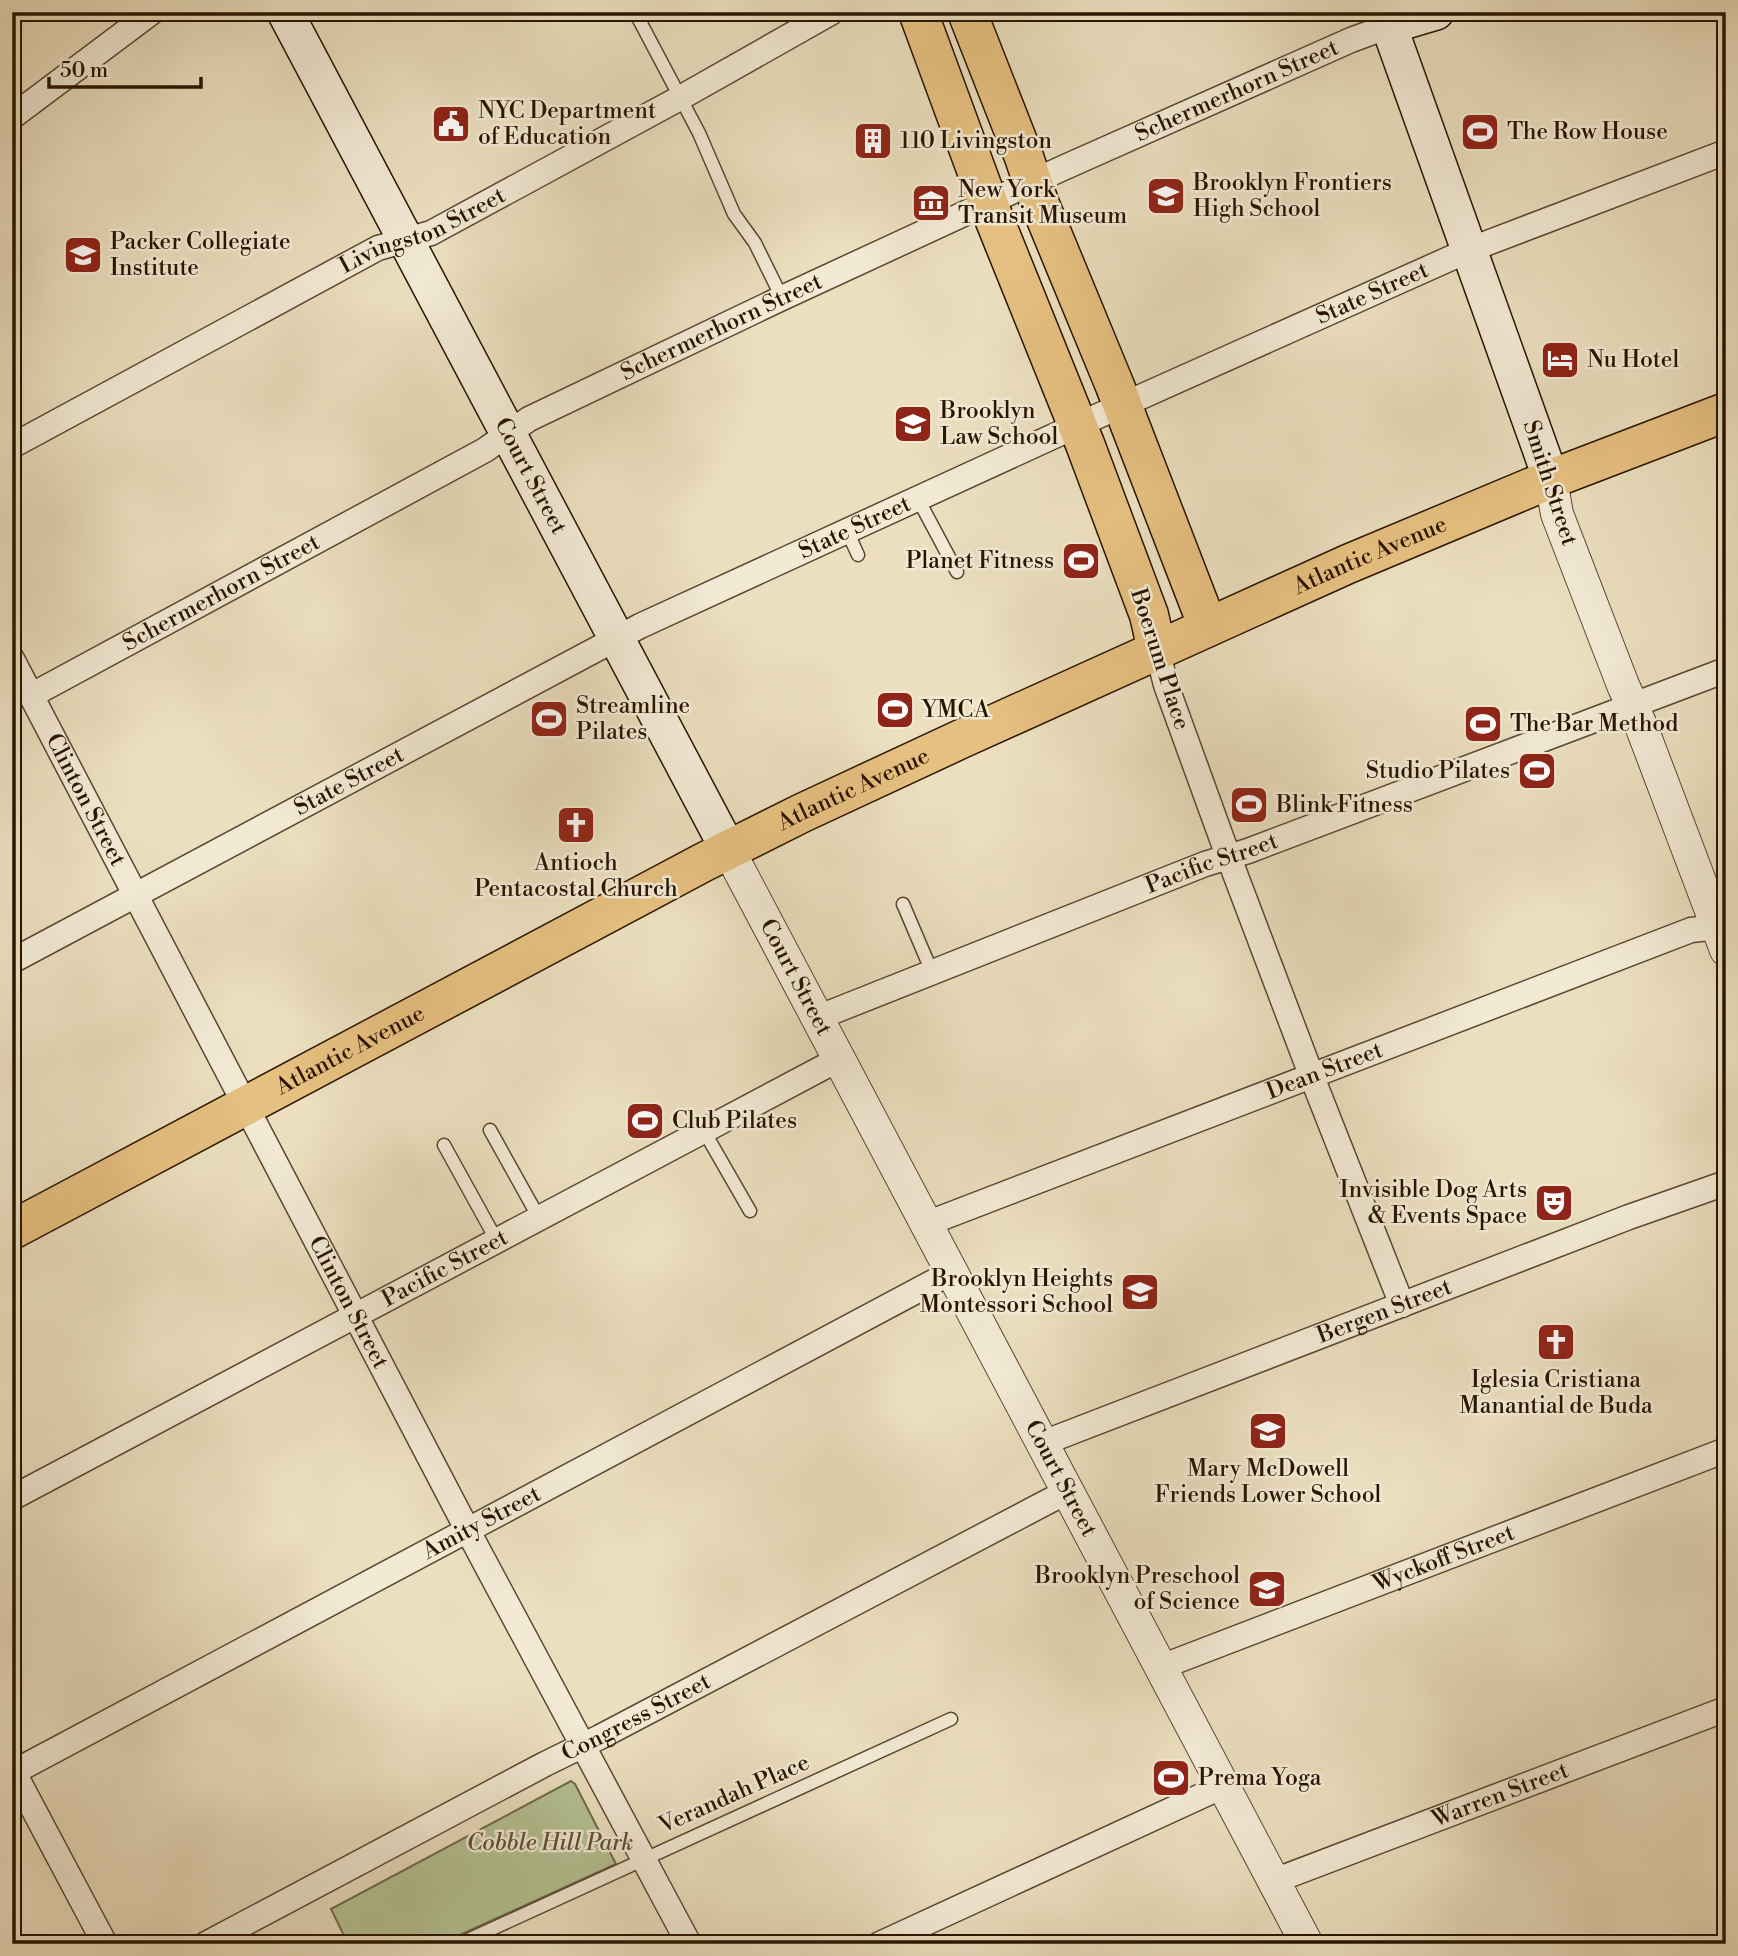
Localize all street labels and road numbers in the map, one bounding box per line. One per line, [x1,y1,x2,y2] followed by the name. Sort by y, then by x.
[1131,33,1343,148] street label: Schermerhorn Street
[334,181,510,280] street label: Livingston Street
[1312,256,1433,331] street label: State Street
[616,267,827,387] street label: Schermerhorn Street
[488,413,573,539] street label: Court Street
[1517,417,1583,549] street label: Smith Street
[794,490,915,565] street label: State Street
[1288,510,1451,601] street label: Atlantic Avenue
[118,528,324,657] street label: Schermerhorn Street
[1124,584,1196,733] street label: Boerum Place
[40,729,132,871] street label: Clinton Street
[289,741,409,822] street label: State Street
[772,742,934,837] street label: Atlantic Avenue
[1142,827,1282,900] street label: Pacific Street
[754,914,838,1040] street label: Court Street
[270,999,429,1102] street label: Atlantic Avenue
[1263,1036,1387,1106] street label: Dean Street
[377,1223,512,1313] street label: Pacific Street
[302,1231,395,1373] street label: Clinton Street
[1312,1273,1456,1350] street label: Bergen Street
[1019,1415,1103,1542] street label: Court Street
[417,1480,545,1566] street label: Amity Street
[1368,1519,1518,1599] street label: Wyckoff Street
[557,1667,715,1768] street label: Congress Street
[653,1748,814,1840] street label: Verandah Place
[1427,1756,1572,1834] street label: Warren Street

